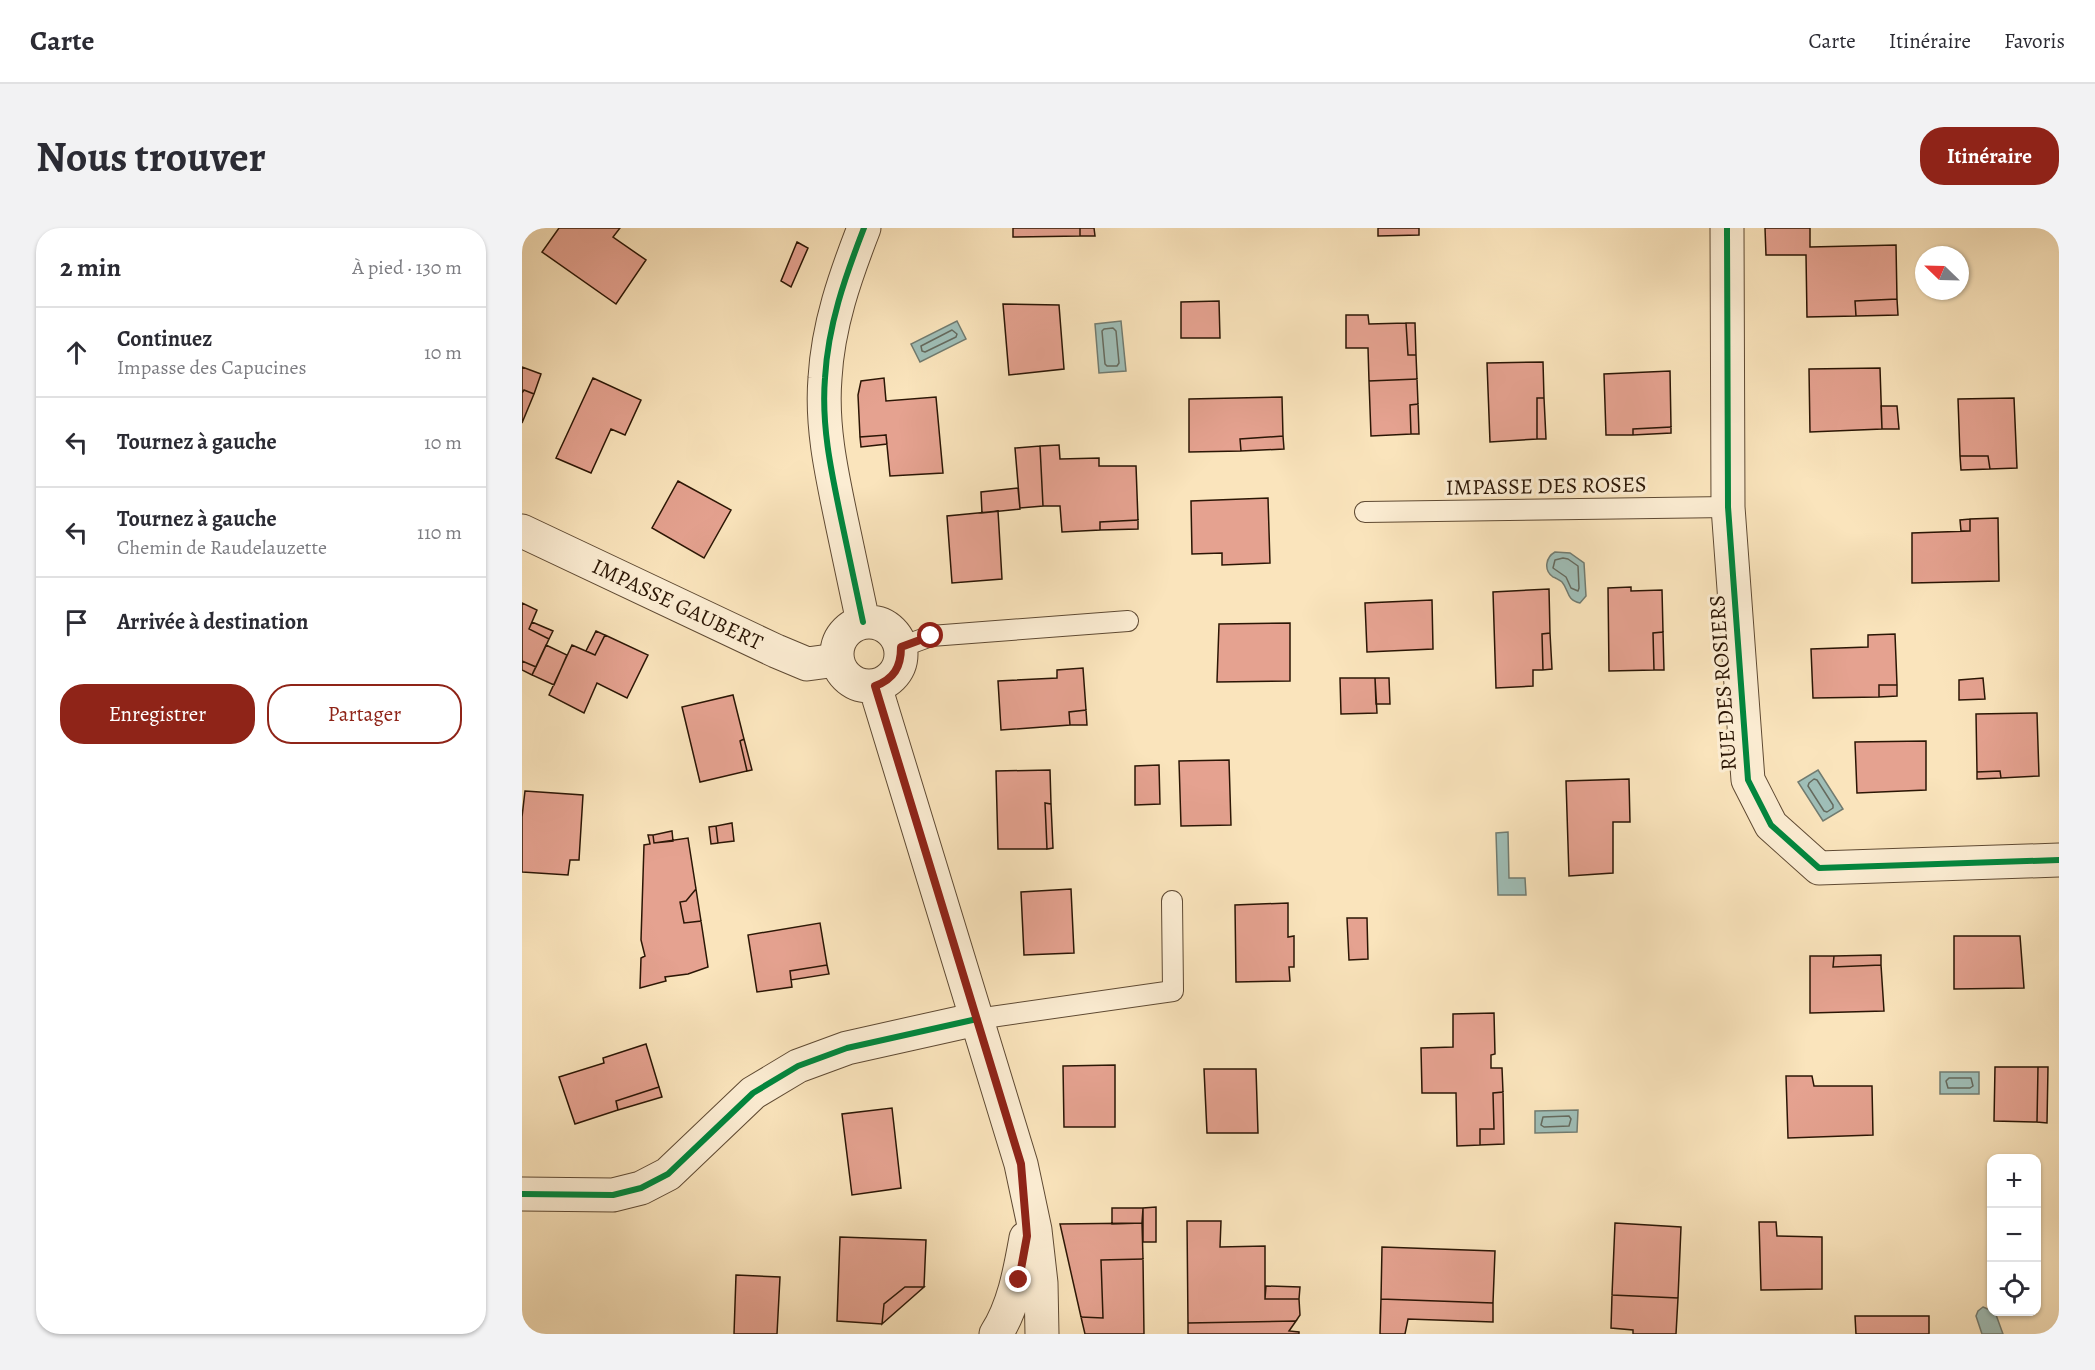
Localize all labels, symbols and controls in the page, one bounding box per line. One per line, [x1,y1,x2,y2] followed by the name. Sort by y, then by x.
[30,22,95,60] text: Carte
[1808,27,1856,55] text: Carte
[1889,27,1971,55] text: Itinéraire
[2004,27,2065,55] text: Favoris
[1920,127,2059,185] button: Itinéraire
[36,128,266,185] text: Nous trouver
[1915,246,1969,300] north arrow
[60,250,121,285] text: 2 min
[352,254,462,281] text: À pied · 130 m
[117,324,212,354] text: Continuez
[60,336,93,369] icon: ahead
[424,339,462,366] text: 10 m
[117,354,307,381] text: Impasse des Capucines
[60,426,93,459] icon: left
[117,427,277,457] text: Tournez à gauche
[424,429,462,456] text: 10 m
[1445,469,1647,503] street label: IMPASSE DES ROSES
[117,504,277,534] text: Tournez à gauche
[60,516,93,549] icon: left
[417,519,462,546] text: 110 m
[117,534,327,561] text: Chemin de Raudelauzette
[587,551,768,658] street label: IMPASSE GAUBERT
[1702,594,1744,772] street label: RUE DES ROSIERS
[60,606,93,639] icon: arrive
[117,607,308,637] text: Arrivée à destination
[917,622,943,648] route start
[60,684,255,744] button: Enregistrer
[267,684,462,744] button: Partager
[1987,1154,2041,1316] map controls
[1987,1154,2041,1208] button: +
[1987,1208,2041,1262] button: −
[1987,1262,2041,1316] button: locate
[1005,1266,1031,1292] route end

